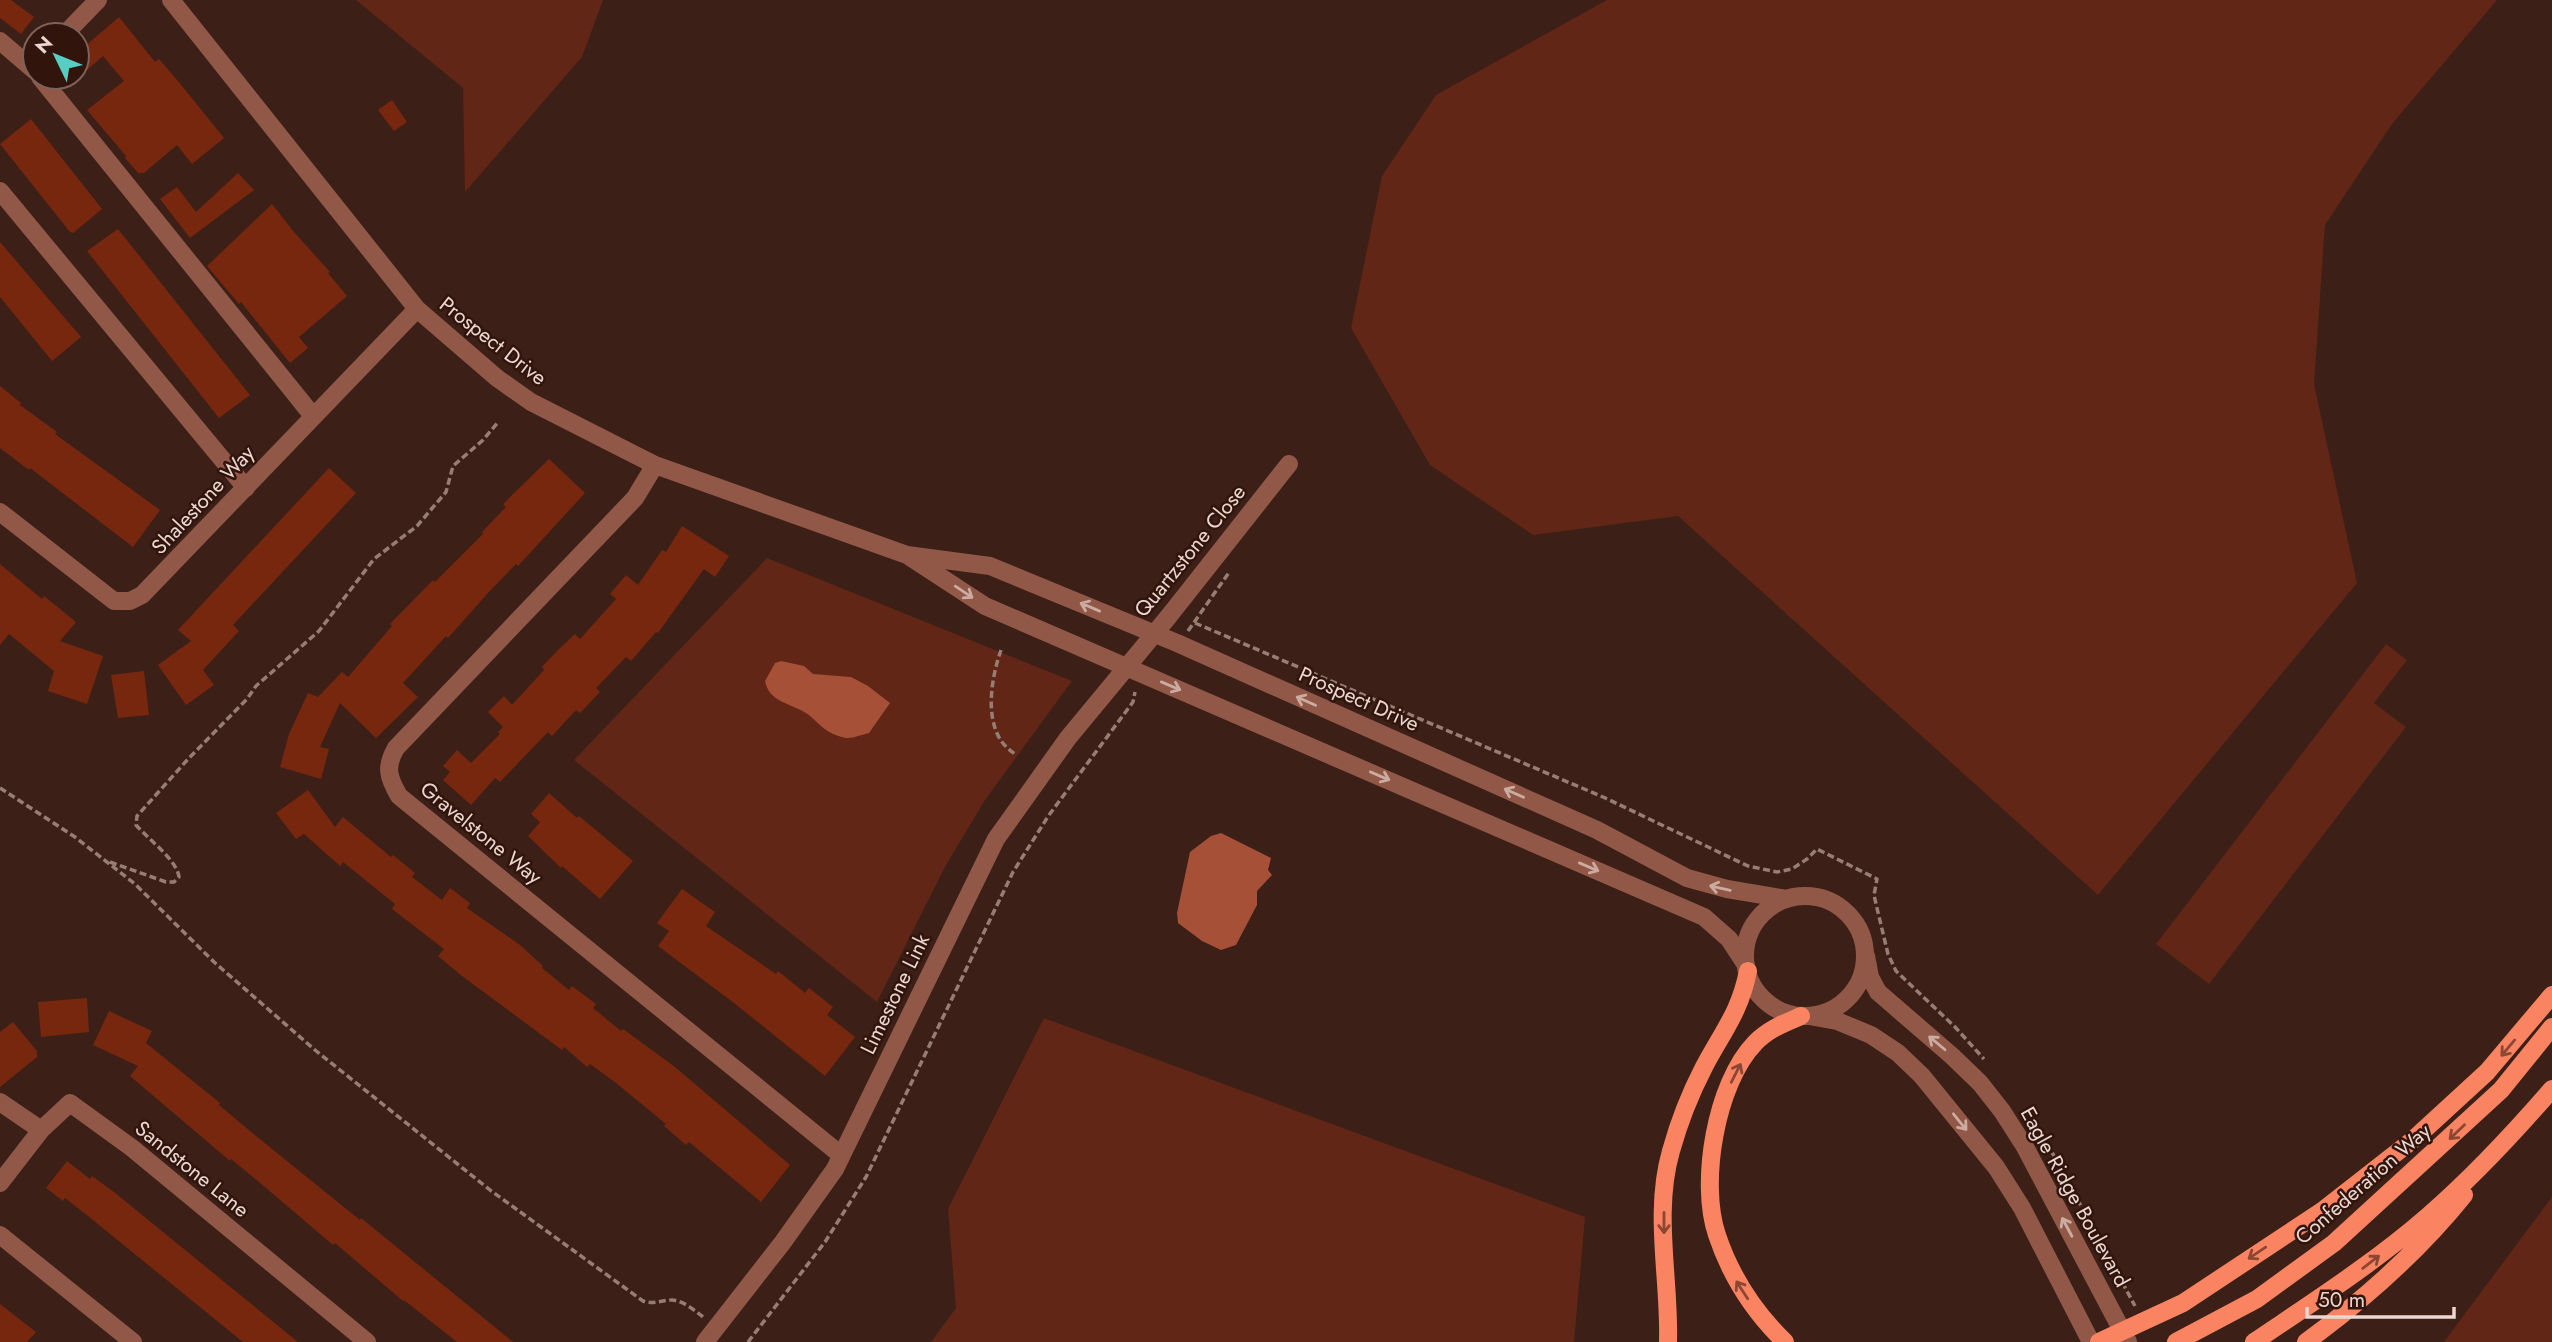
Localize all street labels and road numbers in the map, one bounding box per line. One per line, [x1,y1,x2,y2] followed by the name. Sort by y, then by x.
[433,290,553,393] street label: Prospect Drive
[145,438,262,561] street label: Shalestone Way
[1127,478,1253,624] street label: Quartzstone Close
[1294,659,1424,739] street label: Prospect Drive
[414,774,549,892] street label: Gravelstone Way
[853,928,937,1059] street label: Limestone Link
[2013,1101,2137,1293] street label: Eagle Ridge Boulevard
[129,1114,256,1225] street label: Sandstone Lane
[2289,1116,2438,1251] street label: Confederation Way

